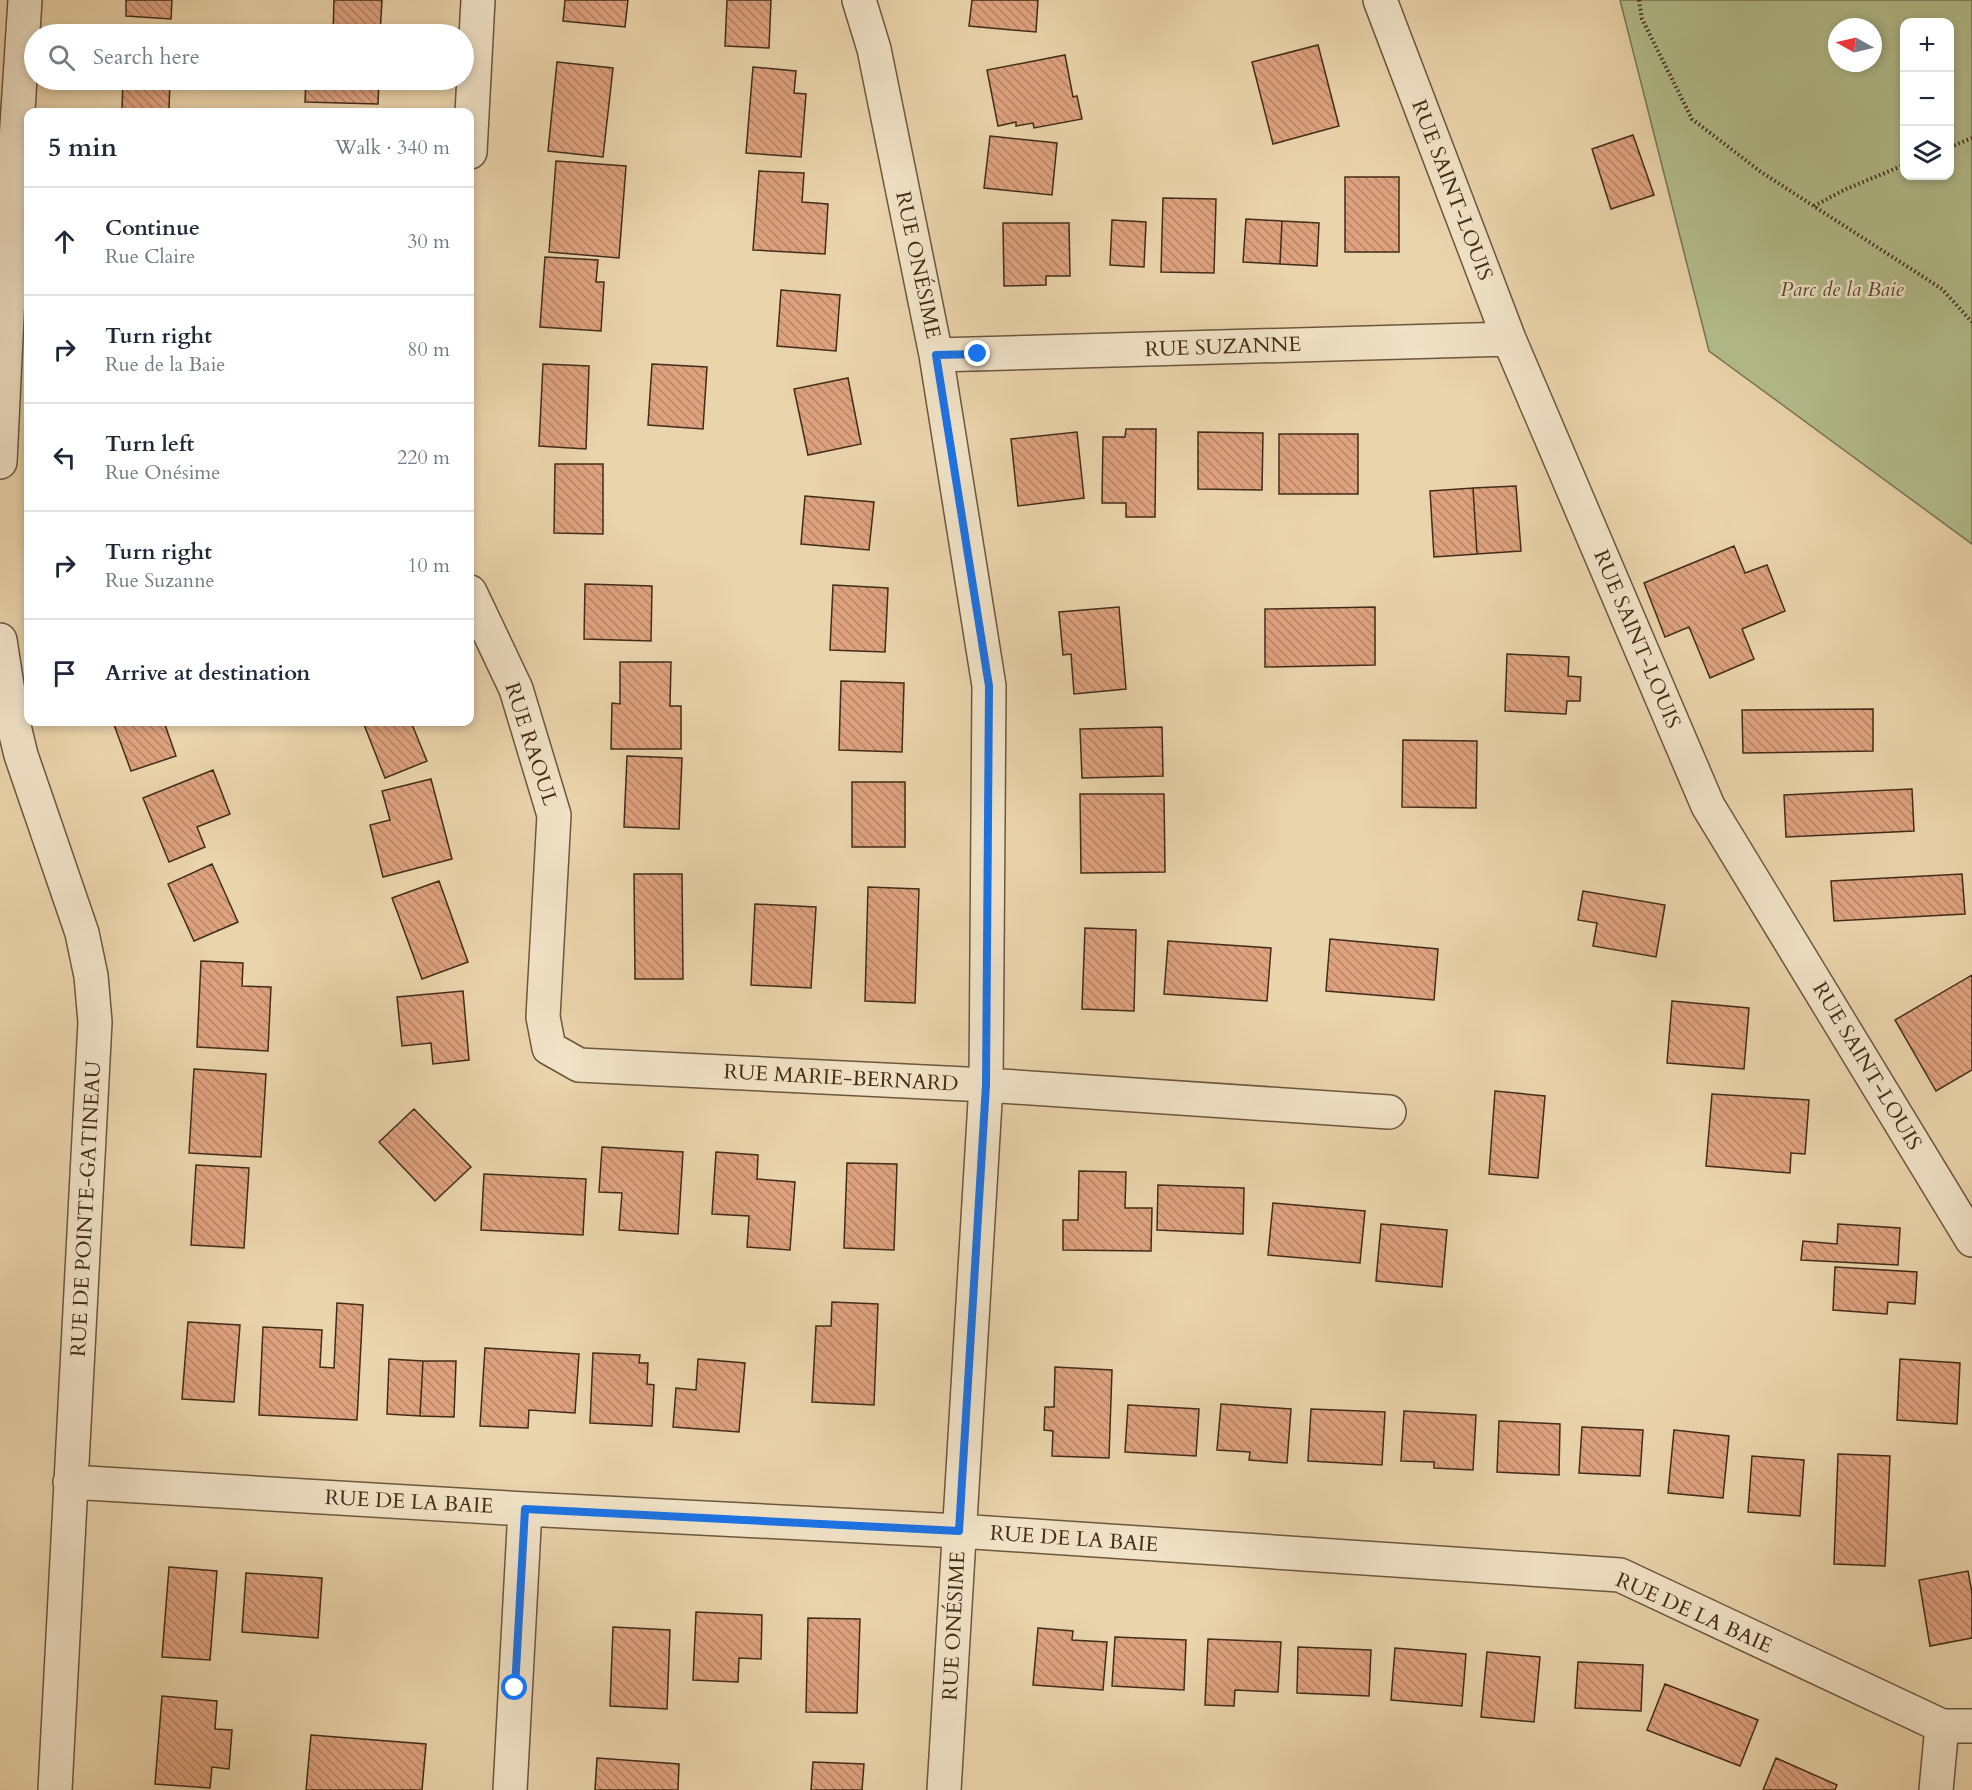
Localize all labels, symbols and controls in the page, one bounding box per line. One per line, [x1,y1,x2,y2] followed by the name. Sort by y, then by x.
[1828,18,1882,72] north arrow
[1900,18,1954,180] map controls
[1900,18,1954,72] button: +
[24,24,474,90] search box
[45,41,78,74] icon: search
[93,42,200,72] text: Search here
[1900,72,1954,126] button: −
[1404,96,1500,284] street label: RUE SAINT-LOUIS
[1900,126,1954,180] button: layers
[48,130,117,165] text: 5 min
[335,134,450,161] text: Walk · 340 m
[888,189,948,341] street label: RUE ONÉSIME
[105,213,200,243] text: Continue
[48,225,81,258] icon: ahead
[407,228,450,255] text: 30 m
[105,243,195,270] text: Rue Claire
[1780,275,1905,304] park label: Parc de la Baie
[105,321,212,351] text: Turn right
[1144,330,1302,364] street label: RUE SUZANNE
[48,333,81,366] icon: right
[407,336,450,363] text: 80 m
[964,340,990,366] route end
[105,351,225,378] text: Rue de la Baie
[105,429,194,459] text: Turn left
[48,441,81,474] icon: left
[397,444,450,471] text: 220 m
[105,459,220,486] text: Rue Onésime
[105,537,212,567] text: Turn right
[1586,545,1688,733] street label: RUE SAINT-LOUIS
[48,549,81,582] icon: right
[407,552,450,579] text: 10 m
[105,567,215,594] text: Rue Suzanne
[48,657,81,690] icon: arrive
[105,658,310,688] text: Arrive at destination
[497,679,565,810] street label: RUE RAOUL
[1805,977,1929,1155] street label: RUE SAINT-LOUIS
[723,1057,959,1099] street label: RUE MARIE-BERNARD
[64,1060,108,1358] street label: RUE DE POINTE-GATINEAU
[324,1483,494,1521] street label: RUE DE LA BAIE
[989,1519,1159,1559] street label: RUE DE LA BAIE
[936,1550,972,1702] street label: RUE ONÉSIME
[1611,1565,1777,1661] street label: RUE DE LA BAIE
[501,1674,527,1700] route start

